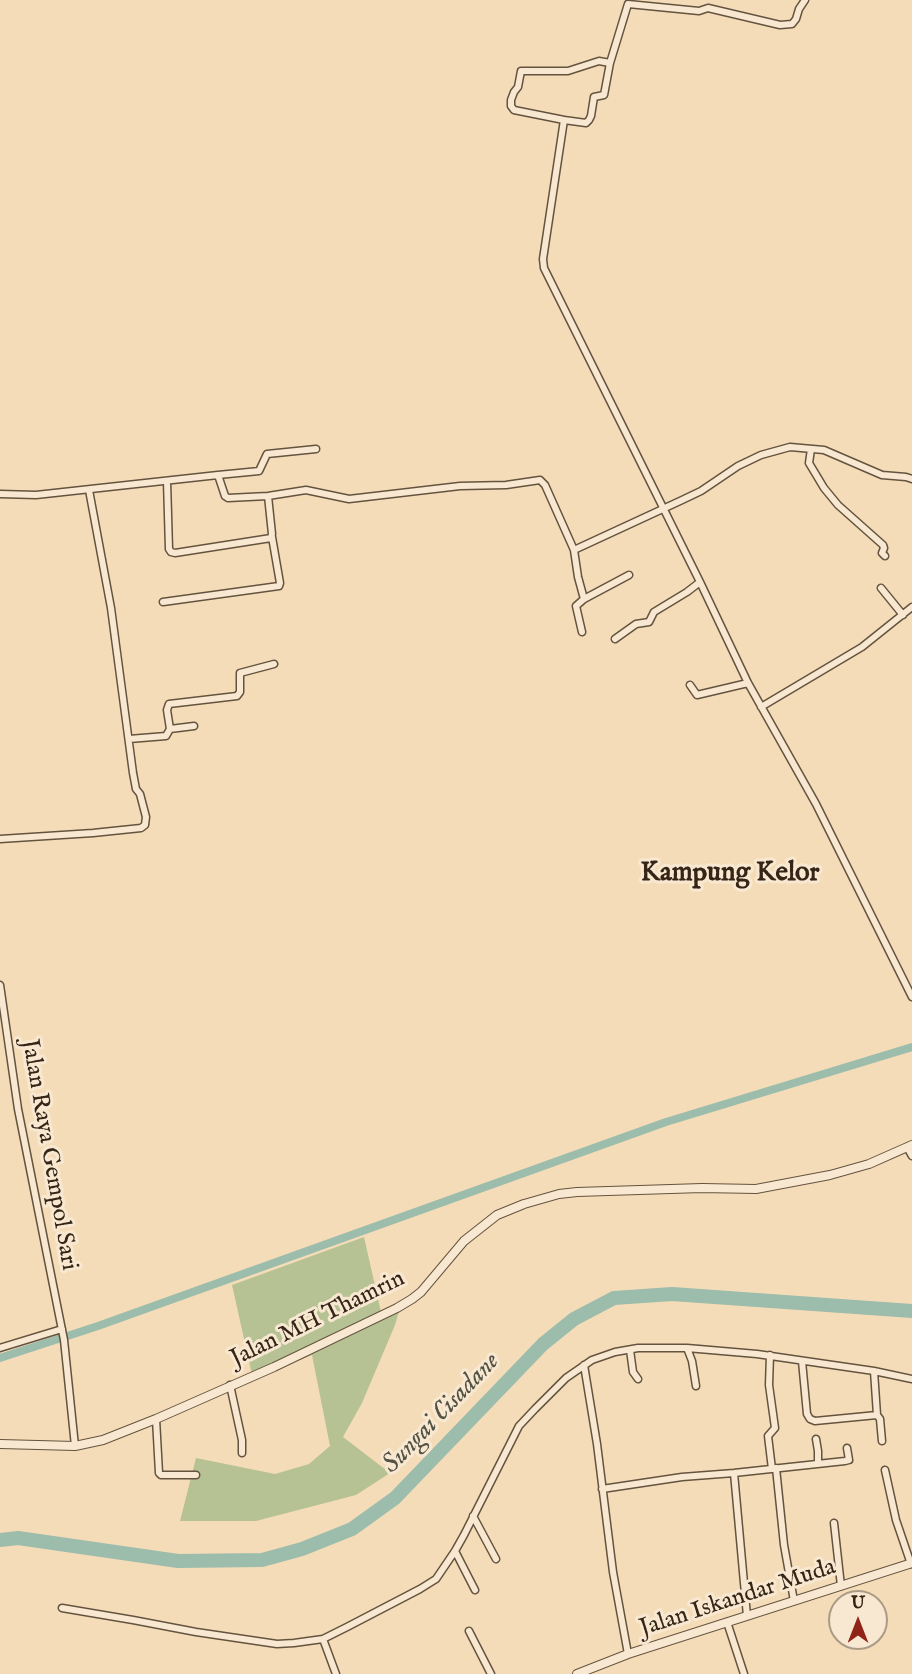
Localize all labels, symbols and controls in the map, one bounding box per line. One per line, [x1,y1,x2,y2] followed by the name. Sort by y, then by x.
[640,858,820,890] district label: Kampung Kelor
[13,1037,83,1273] street label: Jalan Raya Gempol Sari
[226,1265,410,1375] street label: Jalan MH Thamrin
[377,1347,507,1481] water label: Sungai Cisadane
[636,1554,840,1644] street label: Jalan Iskandar Muda
[828,1590,888,1650] north arrow
[851,1594,865,1614] text: U

